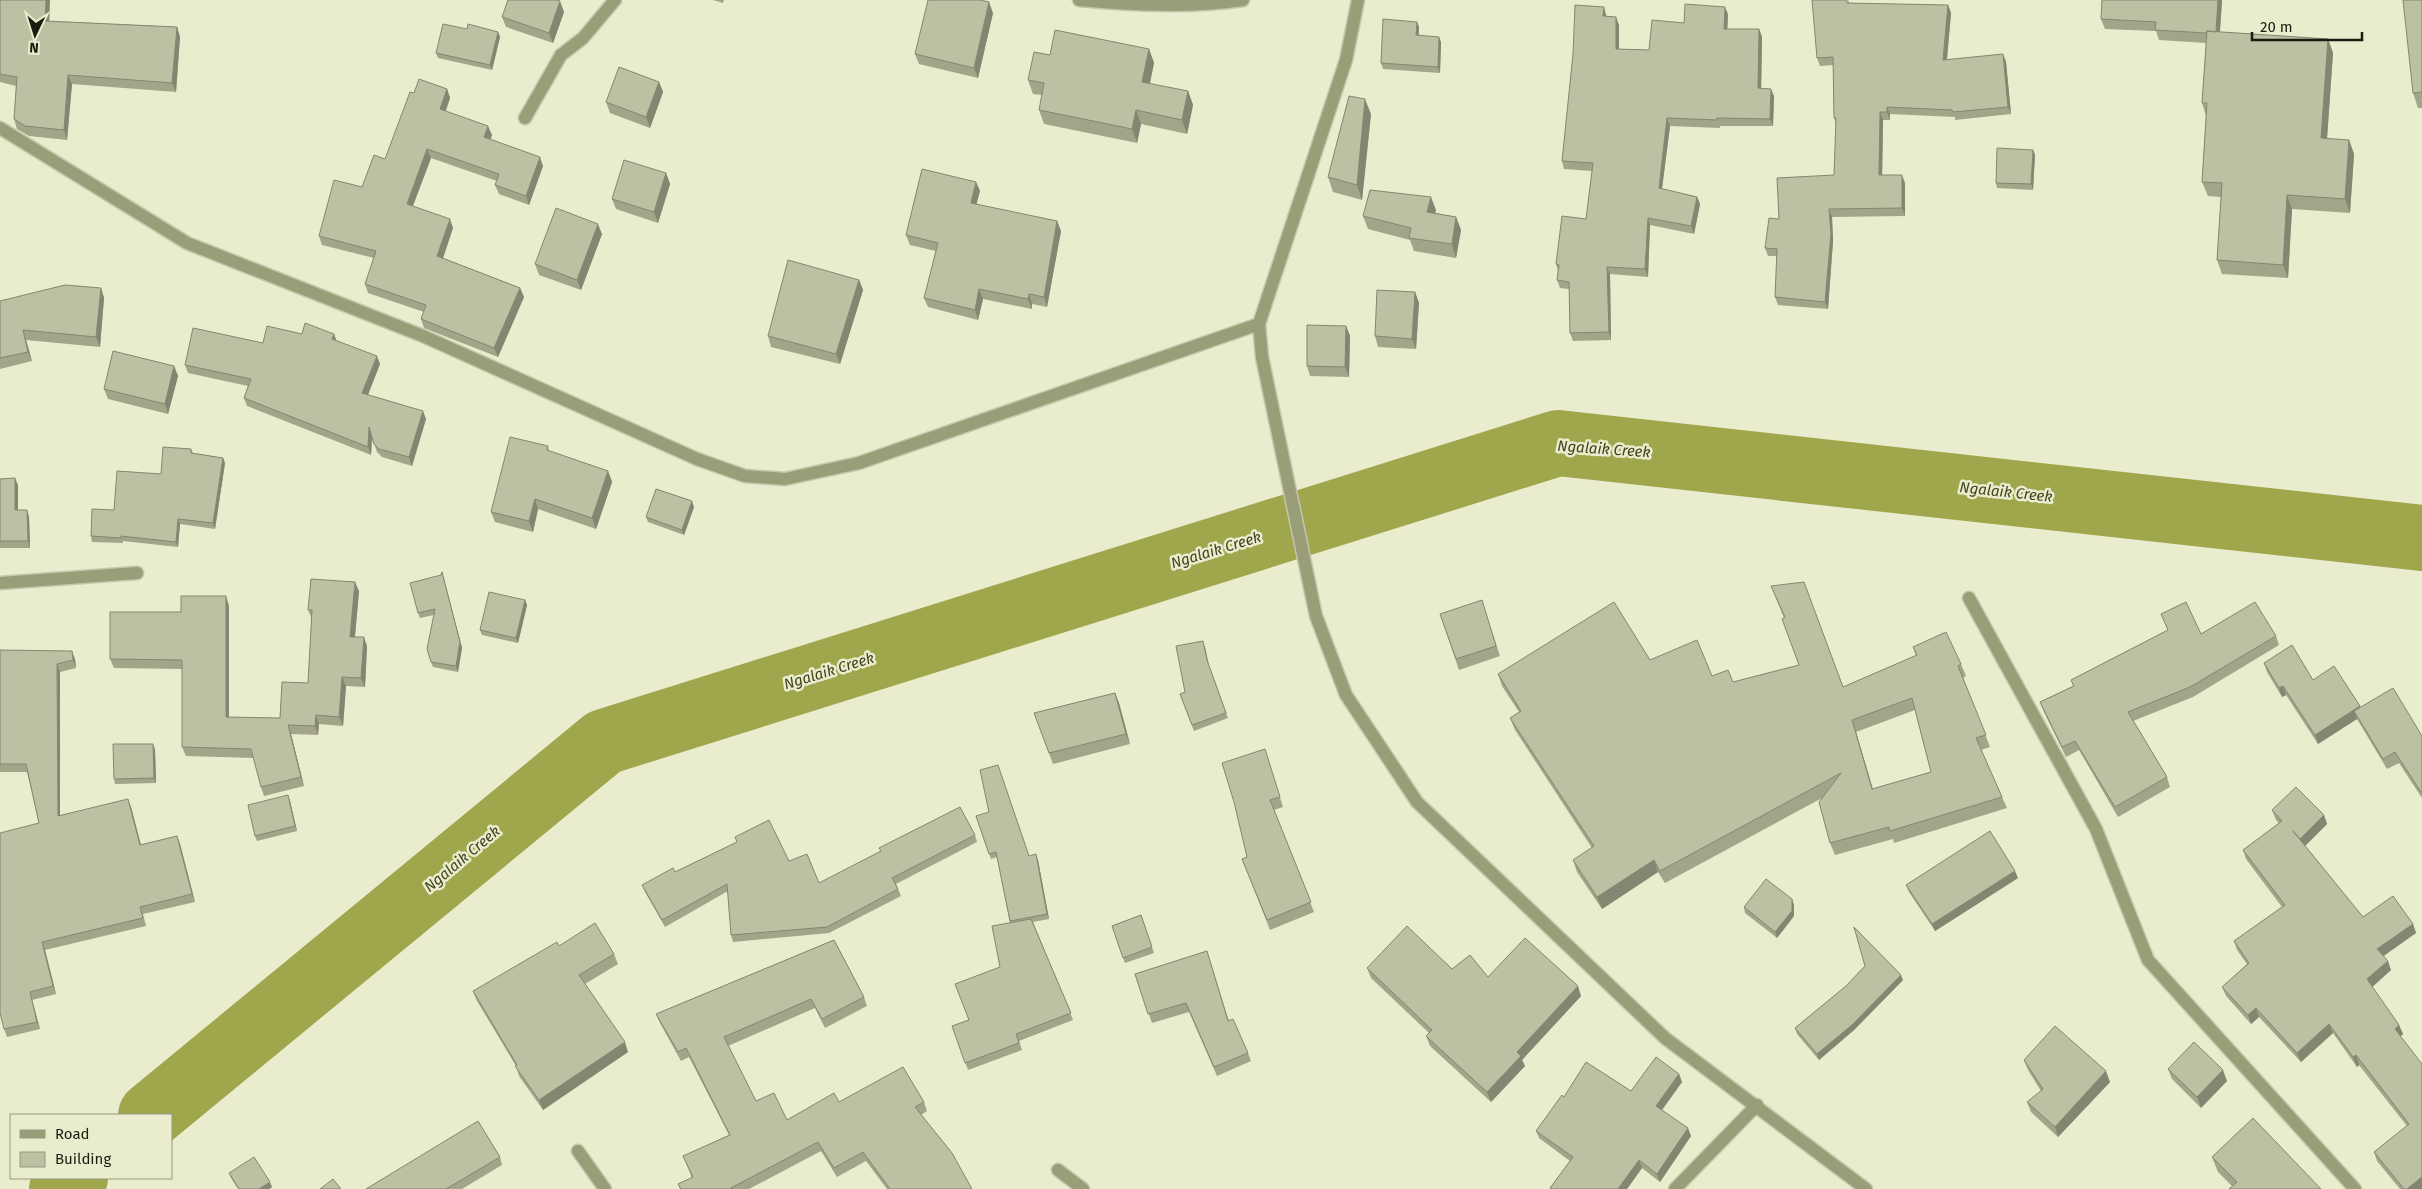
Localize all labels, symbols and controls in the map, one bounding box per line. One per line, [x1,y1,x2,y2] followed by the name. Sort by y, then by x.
[10,10,60,60] north arrow
[2252,10,2362,42] scale bar
[2260,18,2293,36] text: 20 m
[29,39,39,56] text: N
[1557,437,1651,461] water label: Ngalaik Creek
[1959,478,2053,506] water label: Ngalaik Creek
[1169,528,1263,572] water label: Ngalaik Creek
[782,649,876,693] water label: Ngalaik Creek
[420,822,504,896] water label: Ngalaik Creek
[10,1114,172,1179] legend
[55,1125,90,1143] text: Road
[55,1150,111,1168] text: Building

